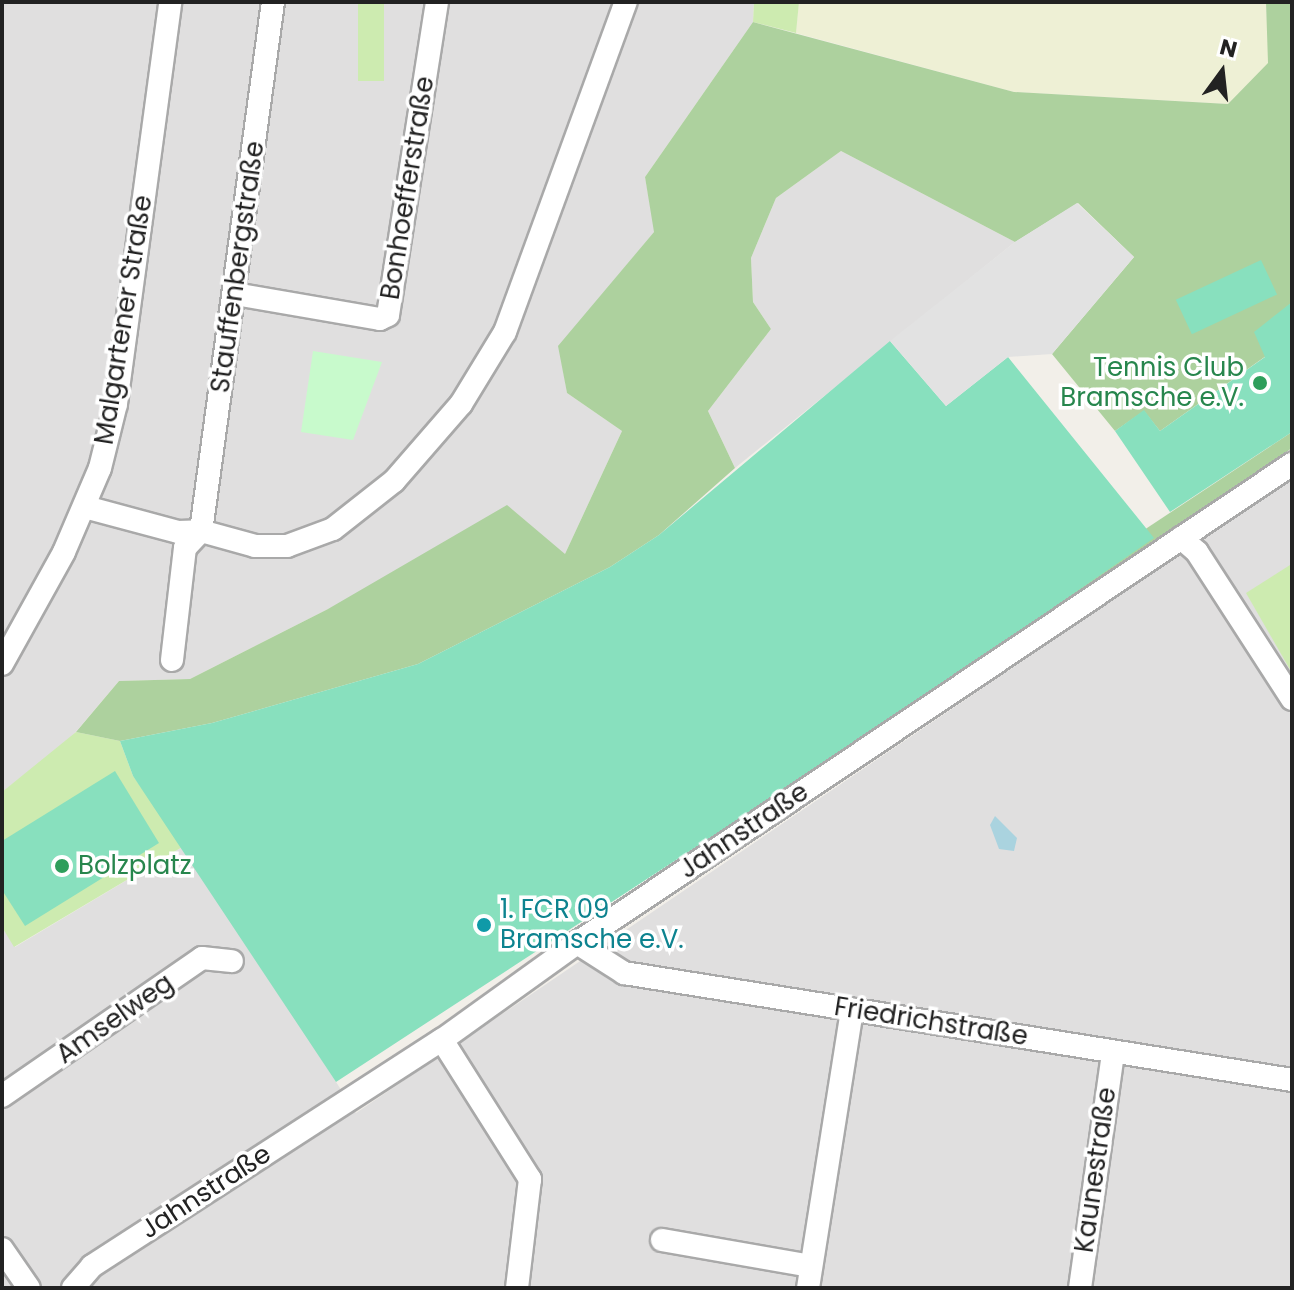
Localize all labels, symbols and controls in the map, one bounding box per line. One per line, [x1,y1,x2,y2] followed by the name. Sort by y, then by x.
[1216,31,1240,65] text: N
[1182,32,1262,112] north arrow
[375,74,441,302] street label: Bonhoefferstraße
[205,139,271,395] street label: Stauffenbergstraße
[89,193,159,447] street label: Malgartener Straße
[1060,352,1244,414] place label: Tennis Club Bramsche e.V.
[1251,374,1269,392] marker: Tennis Club Bramsche e.V.
[674,776,814,886] street label: Jahnstraße
[78,850,192,882] place label: Bolzplatz
[53,857,71,875] marker: Bolzplatz
[500,894,684,956] place label: 1. FCR 09 Bramsche e.V.
[475,916,493,934] marker: 1. FCR 09 Bramsche e.V.
[51,967,179,1071] street label: Amselweg
[832,991,1030,1053] street label: Friedrichstraße
[1069,1085,1123,1255] street label: Kaunestraße
[135,1138,277,1246] street label: Jahnstraße

